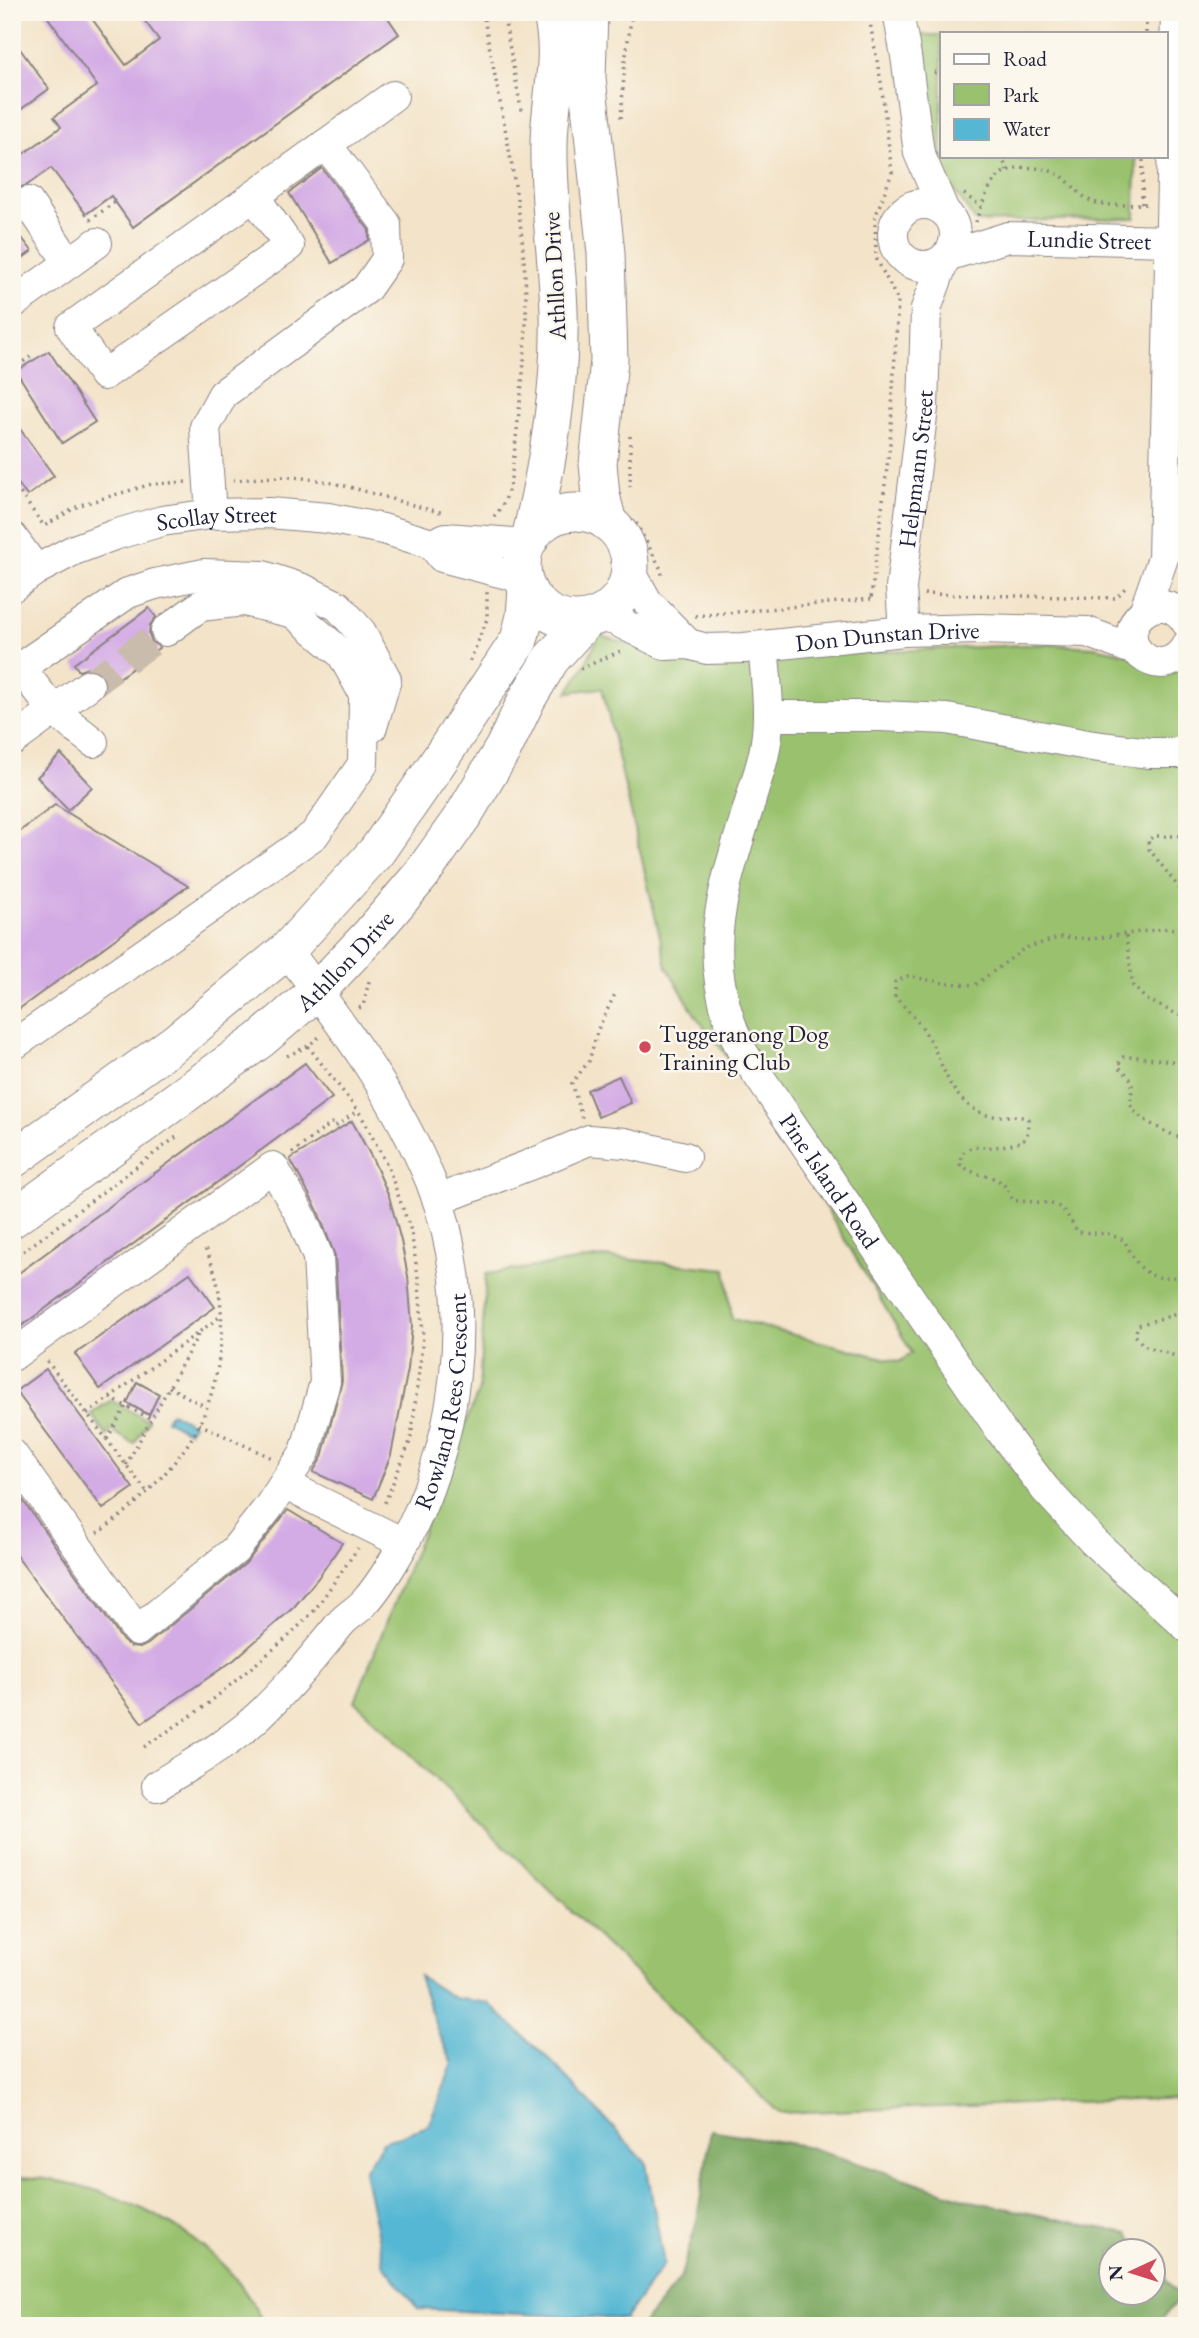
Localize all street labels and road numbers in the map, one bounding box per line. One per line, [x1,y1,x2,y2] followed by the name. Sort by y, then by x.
[535,211,573,342] street label: Athllon Drive
[1027,222,1152,256] street label: Lundie Street
[891,389,939,549] street label: Helpmann Street
[154,497,279,537] street label: Scollay Street
[794,614,980,658] street label: Don Dunstan Drive
[288,903,400,1019] street label: Athllon Drive
[773,1107,888,1255] street label: Pine Island Road
[406,1292,473,1514] street label: Rowland Rees Crescent

